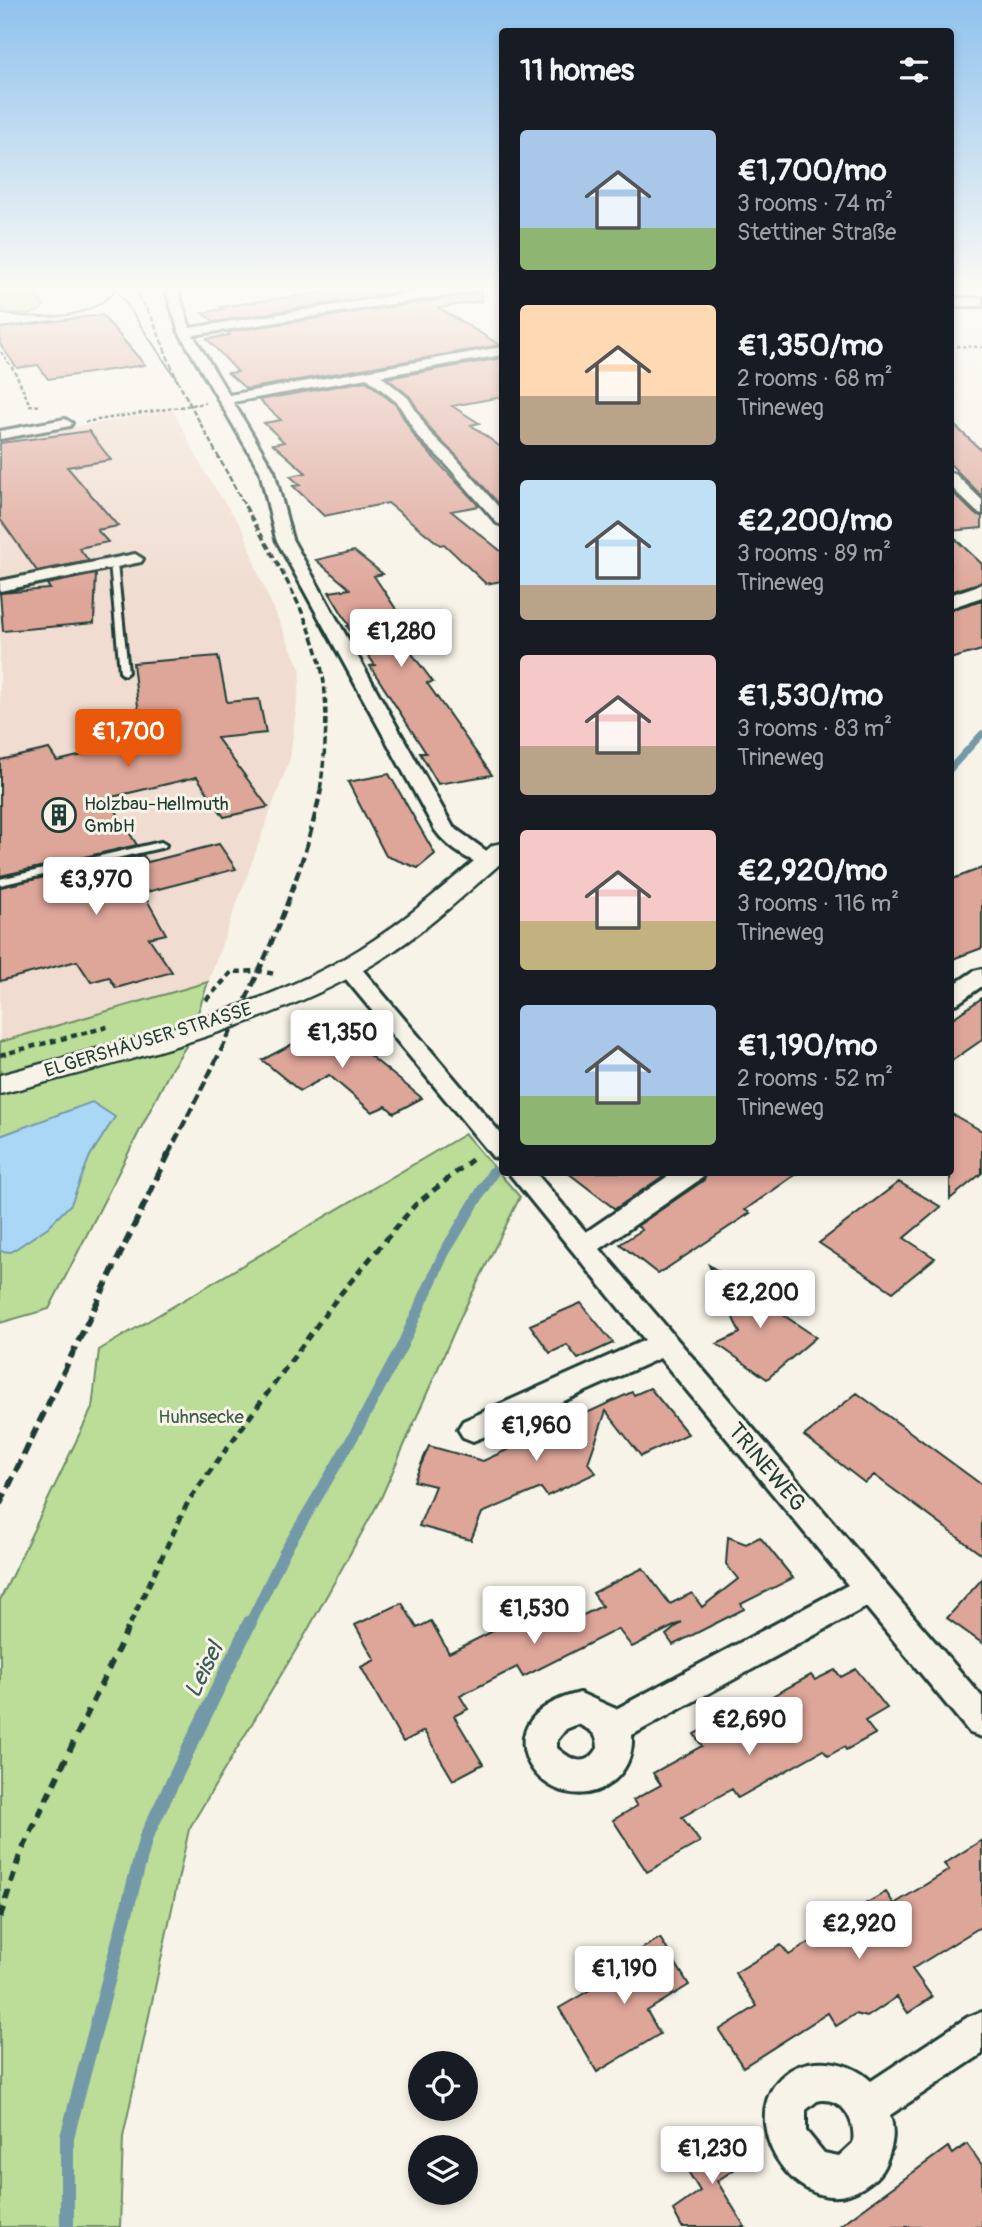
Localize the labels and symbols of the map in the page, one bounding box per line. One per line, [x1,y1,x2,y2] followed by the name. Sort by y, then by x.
[344,610,458,669] pin: €1,280
[71,710,185,769] pin: €1,700
[84,792,229,838] place label: Holzbau-Hellmuth GmbH
[40,796,78,834] building icon: Holzbau-Hellmuth GmbH
[39,858,153,917] pin: €3,970
[41,997,255,1083] street label: ELGERSHÄUSER STRASSE
[285,1010,399,1070] pin: €1,350
[703,1270,817,1330] pin: €2,200
[479,1404,593,1463] pin: €1,960
[158,1405,244,1429] park label: Huhnsecke
[722,1417,812,1517] street label: TRINEWEG
[477,1586,591,1646] pin: €1,530
[178,1636,231,1702] water label: Leisel
[692,1698,806,1757] pin: €2,690
[802,1902,916,1961] pin: €2,920
[567,1946,681,2006] pin: €1,190
[655,2126,769,2186] pin: €1,230

